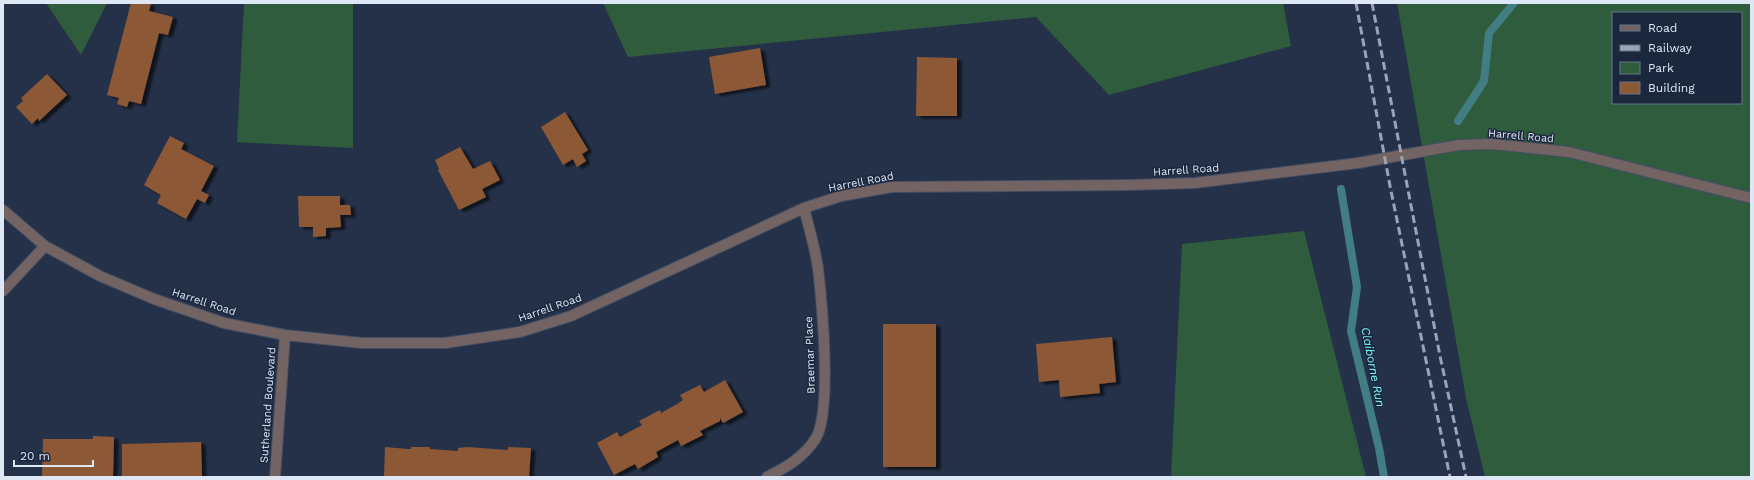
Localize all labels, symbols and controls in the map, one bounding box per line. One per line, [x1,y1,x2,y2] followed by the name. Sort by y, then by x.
[1612,12,1742,104] legend
[1648,21,1677,35] text: Road
[1648,41,1693,55] text: Railway
[1648,61,1674,75] text: Park
[1648,81,1695,95] text: Building
[1487,127,1555,145] street label: Harrell Road
[1152,161,1220,179] street label: Harrell Road
[827,169,895,195] street label: Harrell Road
[170,286,238,318] street label: Harrell Road
[517,291,583,325] street label: Harrell Road
[802,316,818,394] street label: Braemar Place
[1358,326,1388,408] water label: Claiborne Run
[257,347,279,463] street label: Sutherland Boulevard
[14,442,93,468] scale bar
[20,449,50,463] text: 20 m

